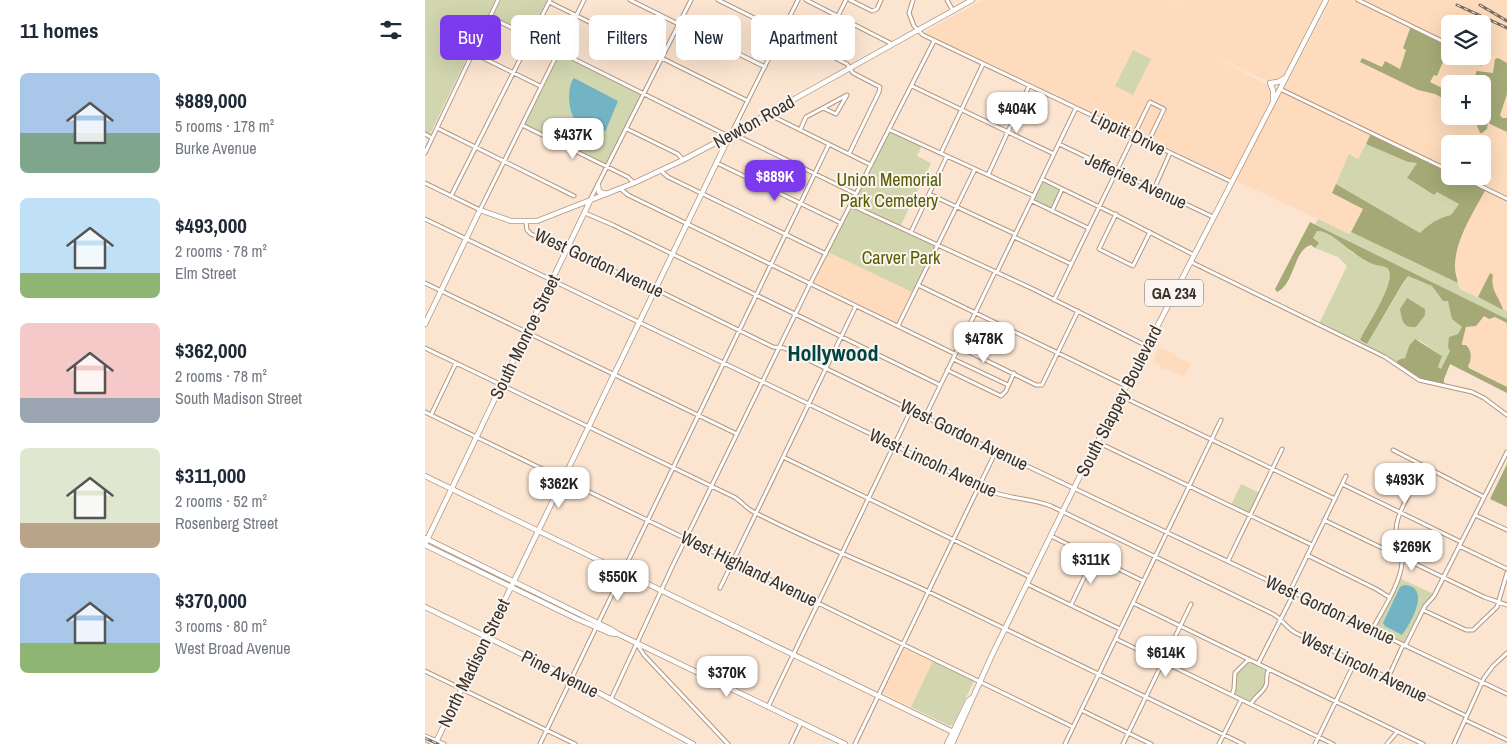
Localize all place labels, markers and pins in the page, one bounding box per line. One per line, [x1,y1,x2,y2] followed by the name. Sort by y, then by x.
[982,92,1052,134] pin: $404K
[538,118,608,160] pin: $437K
[740,160,810,202] pin: $889K
[949,322,1019,364] pin: $478K
[1370,462,1440,505] pin: $493K
[524,466,594,509] pin: $362K
[1377,530,1447,572] pin: $269K
[1056,542,1126,585] pin: $311K
[583,560,653,602] pin: $550K
[1131,636,1201,678] pin: $614K
[692,656,762,698] pin: $370K

